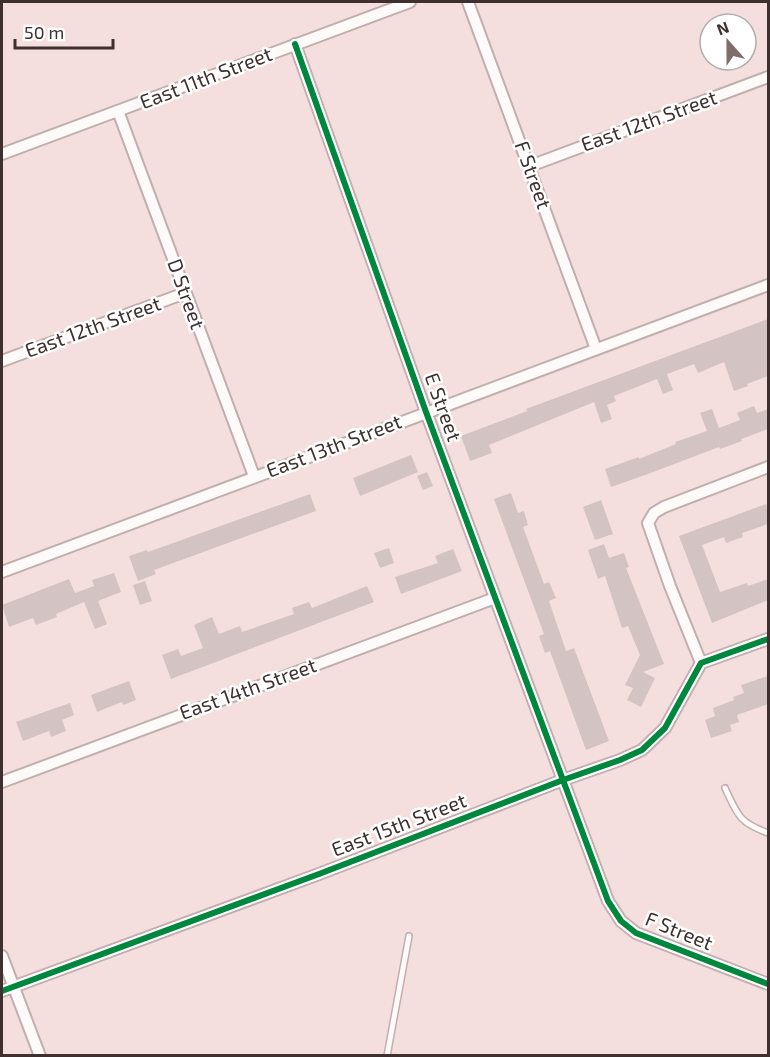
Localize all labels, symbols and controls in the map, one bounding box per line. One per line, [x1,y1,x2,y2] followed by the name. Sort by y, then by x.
[15,12,112,50] scale bar
[698,12,758,72] north arrow
[714,17,731,38] text: N
[24,21,64,43] text: 50 m
[136,41,275,113] street label: East 11th Street
[577,84,720,156] street label: East 12th Street
[511,137,557,212] street label: F Street
[163,255,211,333] street label: D Street
[21,290,164,362] street label: East 12th Street
[420,369,468,445] street label: E Street
[263,408,405,482] street label: East 13th Street
[176,652,320,724] street label: East 14th Street
[328,787,470,861] street label: East 15th Street
[642,906,717,955] street label: F Street

